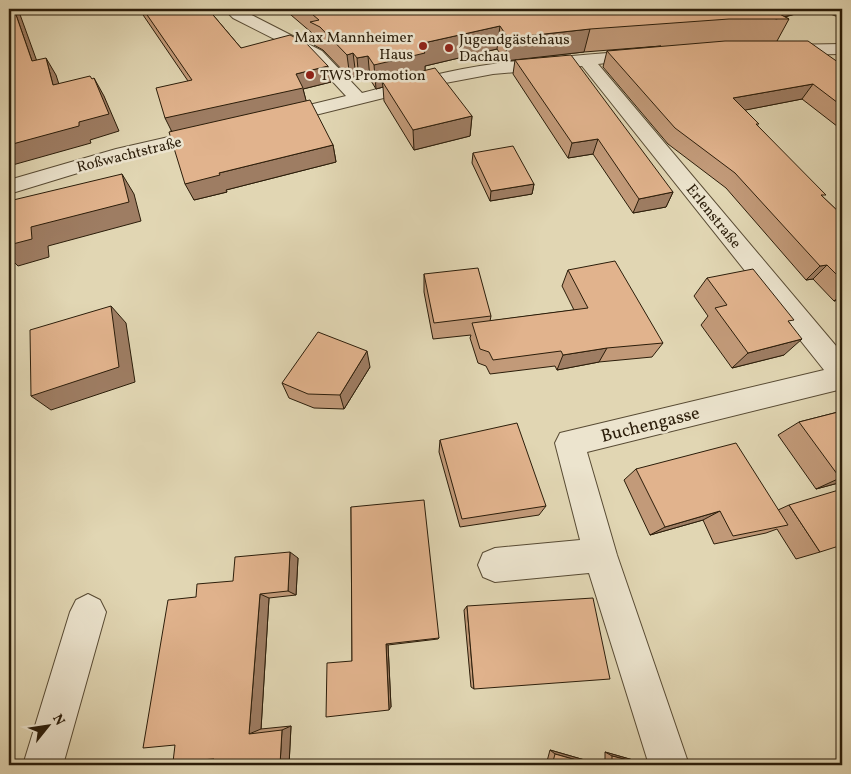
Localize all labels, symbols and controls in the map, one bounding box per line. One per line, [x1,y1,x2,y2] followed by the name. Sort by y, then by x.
[294,28,413,66] place label: Max Mannheimer Haus
[459,30,570,68] place label: Jugendgästehaus Dachau
[417,40,429,52] marker: Max Mannheimer Haus
[443,42,455,54] marker: Jugendgästehaus Dachau
[320,66,426,87] place label: TWS Promotion
[304,69,316,81] marker: TWS Promotion
[75,132,184,179] street label: Roßwachtstraße
[680,180,745,254] street label: Erlenstraße
[598,401,702,450] street label: Buchengasse
[22,702,72,752] north arrow
[47,711,69,729] text: N

